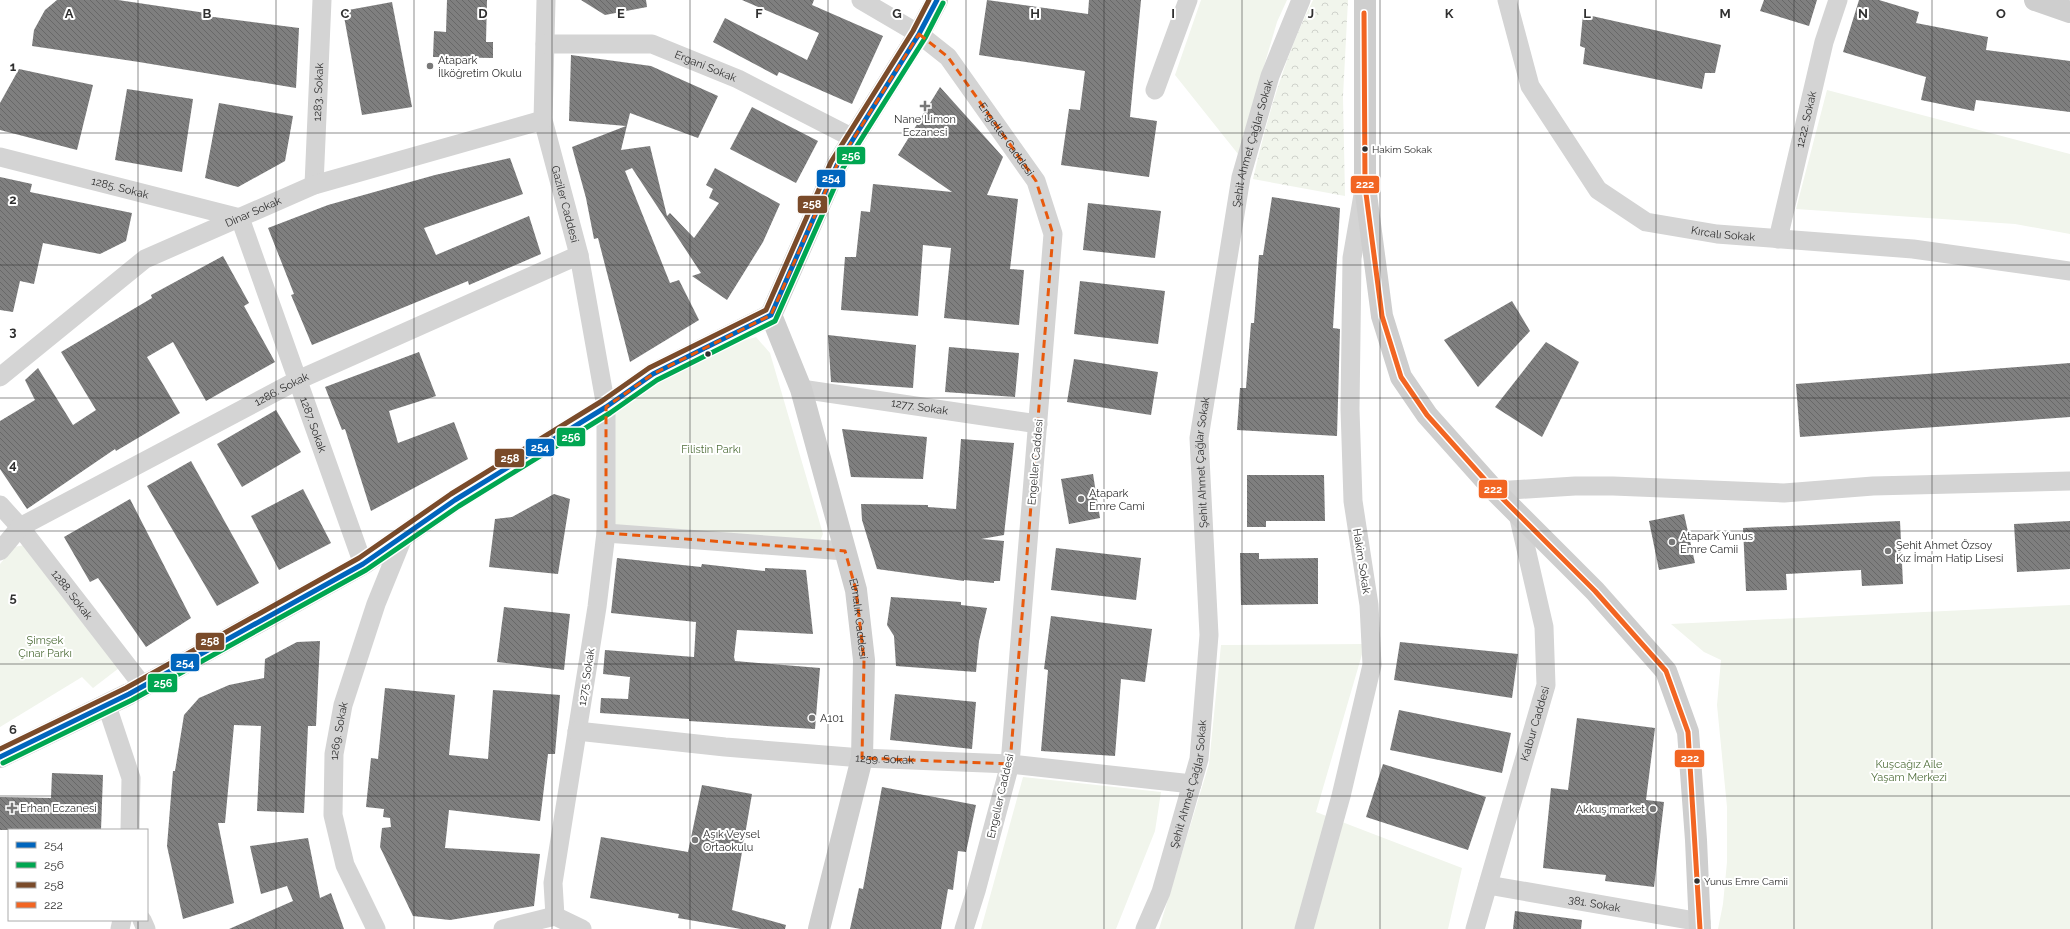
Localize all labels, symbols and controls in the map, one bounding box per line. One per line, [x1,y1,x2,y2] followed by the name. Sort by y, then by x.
[65,6,74,21] text: A
[203,6,212,21] text: B
[341,6,350,21] text: C
[478,6,488,21] text: D
[617,6,625,21] text: E
[755,6,763,21] text: F
[892,6,902,21] text: G
[1030,6,1040,21] text: H
[1171,6,1175,21] text: I
[1308,6,1314,21] text: J
[1445,6,1454,21] text: K
[1583,6,1591,21] text: L
[1719,6,1731,21] text: M
[1858,6,1868,21] text: N
[1996,6,2006,21] text: O
[673,48,739,85] street label: Ergani Sokak
[438,54,522,80] place label: Atapark İlköğretim Okulu
[10,59,17,74] text: 1
[425,61,435,71] marker: Atapark İlköğretim Okulu
[311,62,326,122] street label: 1283. Sokak
[1230,78,1276,208] street label: Şehit Ahmet Çağlar Sokak
[1794,90,1819,149] street label: 1222. Sokak
[976,100,1036,179] street label: Engeller Caddesi
[920,101,930,111] marker: Nane Limon Eczanesi
[894,113,956,139] place label: Nane Limon Eczanesi
[1360,144,1370,154] marker: Hakim Sokak
[1372,144,1433,155] place label: Hakim Sokak
[836,146,866,165] line badge: 256
[842,150,861,163] text: 256
[548,164,581,244] street label: Gaziler Caddesi
[816,169,846,188] line badge: 254
[822,172,840,185] text: 254
[90,174,150,202] street label: 1285. Sokak
[1350,175,1380,194] line badge: 222
[1356,178,1374,191] text: 222
[9,192,17,207] text: 2
[223,194,284,230] street label: Dinar Sokak
[797,195,828,214] line badge: 258
[803,198,822,211] text: 258
[1690,224,1756,244] street label: Kırcalı Sokak
[9,324,17,339] text: 3
[703,349,713,359] unlabelled marker
[252,370,311,409] street label: 1286. Sokak
[297,395,329,454] street label: 1287. Sokak
[890,396,949,418] street label: 1277. Sokak
[1193,396,1213,528] street label: Şehit Ahmet Çağlar Sokak
[1025,418,1046,506] street label: Engeller Caddesi
[556,427,586,447] line badge: 256
[562,431,581,444] text: 256
[525,438,555,457] line badge: 254
[531,441,549,454] text: 254
[681,443,741,456] park label: Filistin Parkı
[494,448,525,468] line badge: 258
[501,452,520,465] text: 258
[9,457,17,472] text: 4
[1478,479,1508,499] line badge: 222
[1484,483,1502,496] text: 222
[1089,487,1145,513] place label: Atapark Emre Cami
[1076,494,1086,504] marker: Atapark Emre Cami
[1350,527,1373,595] street label: Hakim Sokak
[1680,530,1753,556] place label: Atapark Yunus Emre Camii
[1667,537,1677,547] marker: Atapark Yunus Emre Camii
[1896,539,2003,565] place label: Şehit Ahmet Özsoy Kız İmam Hatip Lisesi
[1883,546,1893,556] marker: Şehit Ahmet Özsoy Kız İmam Hatip Lisesi
[48,567,95,622] street label: 1288. Sokak
[846,577,870,660] street label: Elmalık Caddesi
[9,590,17,605] text: 5
[195,632,225,651] line badge: 258
[18,634,72,660] park label: Şimşek Çınar Parkı
[201,635,220,648] text: 258
[576,647,597,707] street label: 1275. Sokak
[170,653,200,672] line badge: 254
[176,657,194,670] text: 254
[147,673,178,693] line badge: 256
[154,677,173,690] text: 256
[1518,685,1552,763] street label: Kalbur Caddesi
[328,700,351,760] street label: 1269. Sokak
[820,712,844,725] place label: A101
[807,713,817,723] marker: A101
[1168,719,1209,850] street label: Şehit Ahmet Çağlar Sokak
[9,722,17,737] text: 6
[1674,749,1705,768] line badge: 222
[855,751,914,767] street label: 1259. Sokak
[984,752,1017,840] street label: Engeller Caddesi
[1681,752,1699,765] text: 222
[1871,758,1947,784] park label: Kuşcağız Aile Yaşam Merkezi
[20,802,97,815] place label: Erhan Eczanesi
[7,803,17,813] marker: Erhan Eczanesi
[1576,803,1645,816] place label: Akkuş market
[1648,804,1658,814] marker: Akkuş market
[703,828,760,854] place label: Aşık Veysel Ortaokulu
[8,829,148,921] legend
[690,835,700,845] marker: Aşık Veysel Ortaokulu
[44,838,64,852] text: 254
[44,858,64,872] text: 256
[1692,876,1702,886] marker: Yunus Emre Camii
[1704,876,1788,887] place label: Yunus Emre Camii
[44,878,64,892] text: 258
[1567,893,1622,915] street label: 381. Sokak
[44,898,63,912] text: 222

